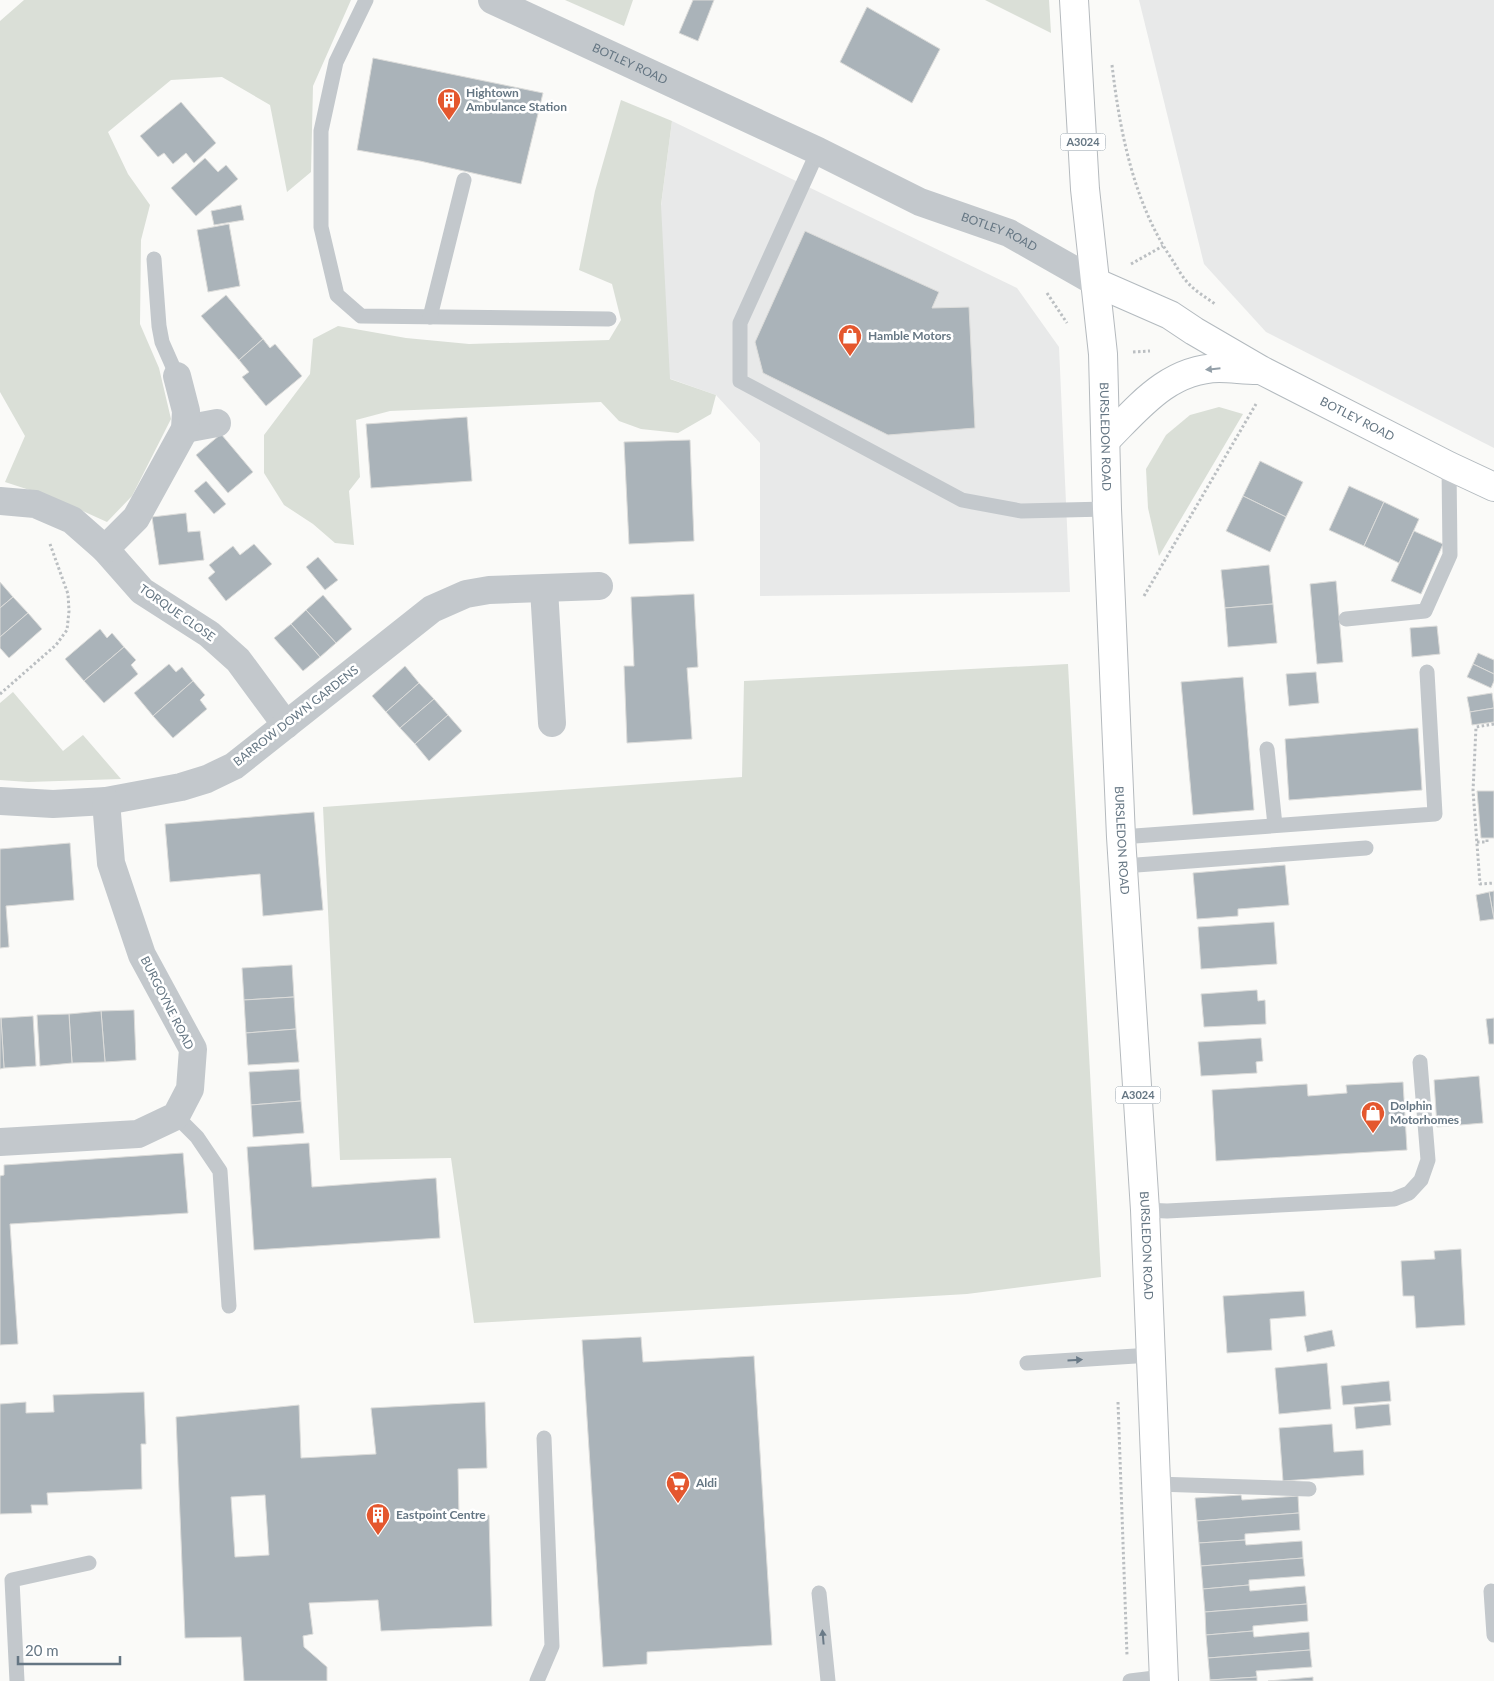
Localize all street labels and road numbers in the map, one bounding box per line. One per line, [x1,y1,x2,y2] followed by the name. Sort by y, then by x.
[590,40,670,87] street label: BOTLEY ROAD
[1060,134,1106,150] road number: A3024
[959,209,1040,254] street label: BOTLEY ROAD
[1097,382,1115,491] street label: BURSLEDON ROAD
[1318,393,1397,444] street label: BOTLEY ROAD
[137,581,218,644] street label: TORQUE CLOSE
[230,662,361,769] street label: BARROW DOWN GARDENS
[1112,786,1133,895] street label: BURSLEDON ROAD
[137,954,197,1052] street label: BURGOYNE ROAD
[1116,1086,1160,1104] road number: A3024
[1137,1191,1157,1300] street label: BURSLEDON ROAD

